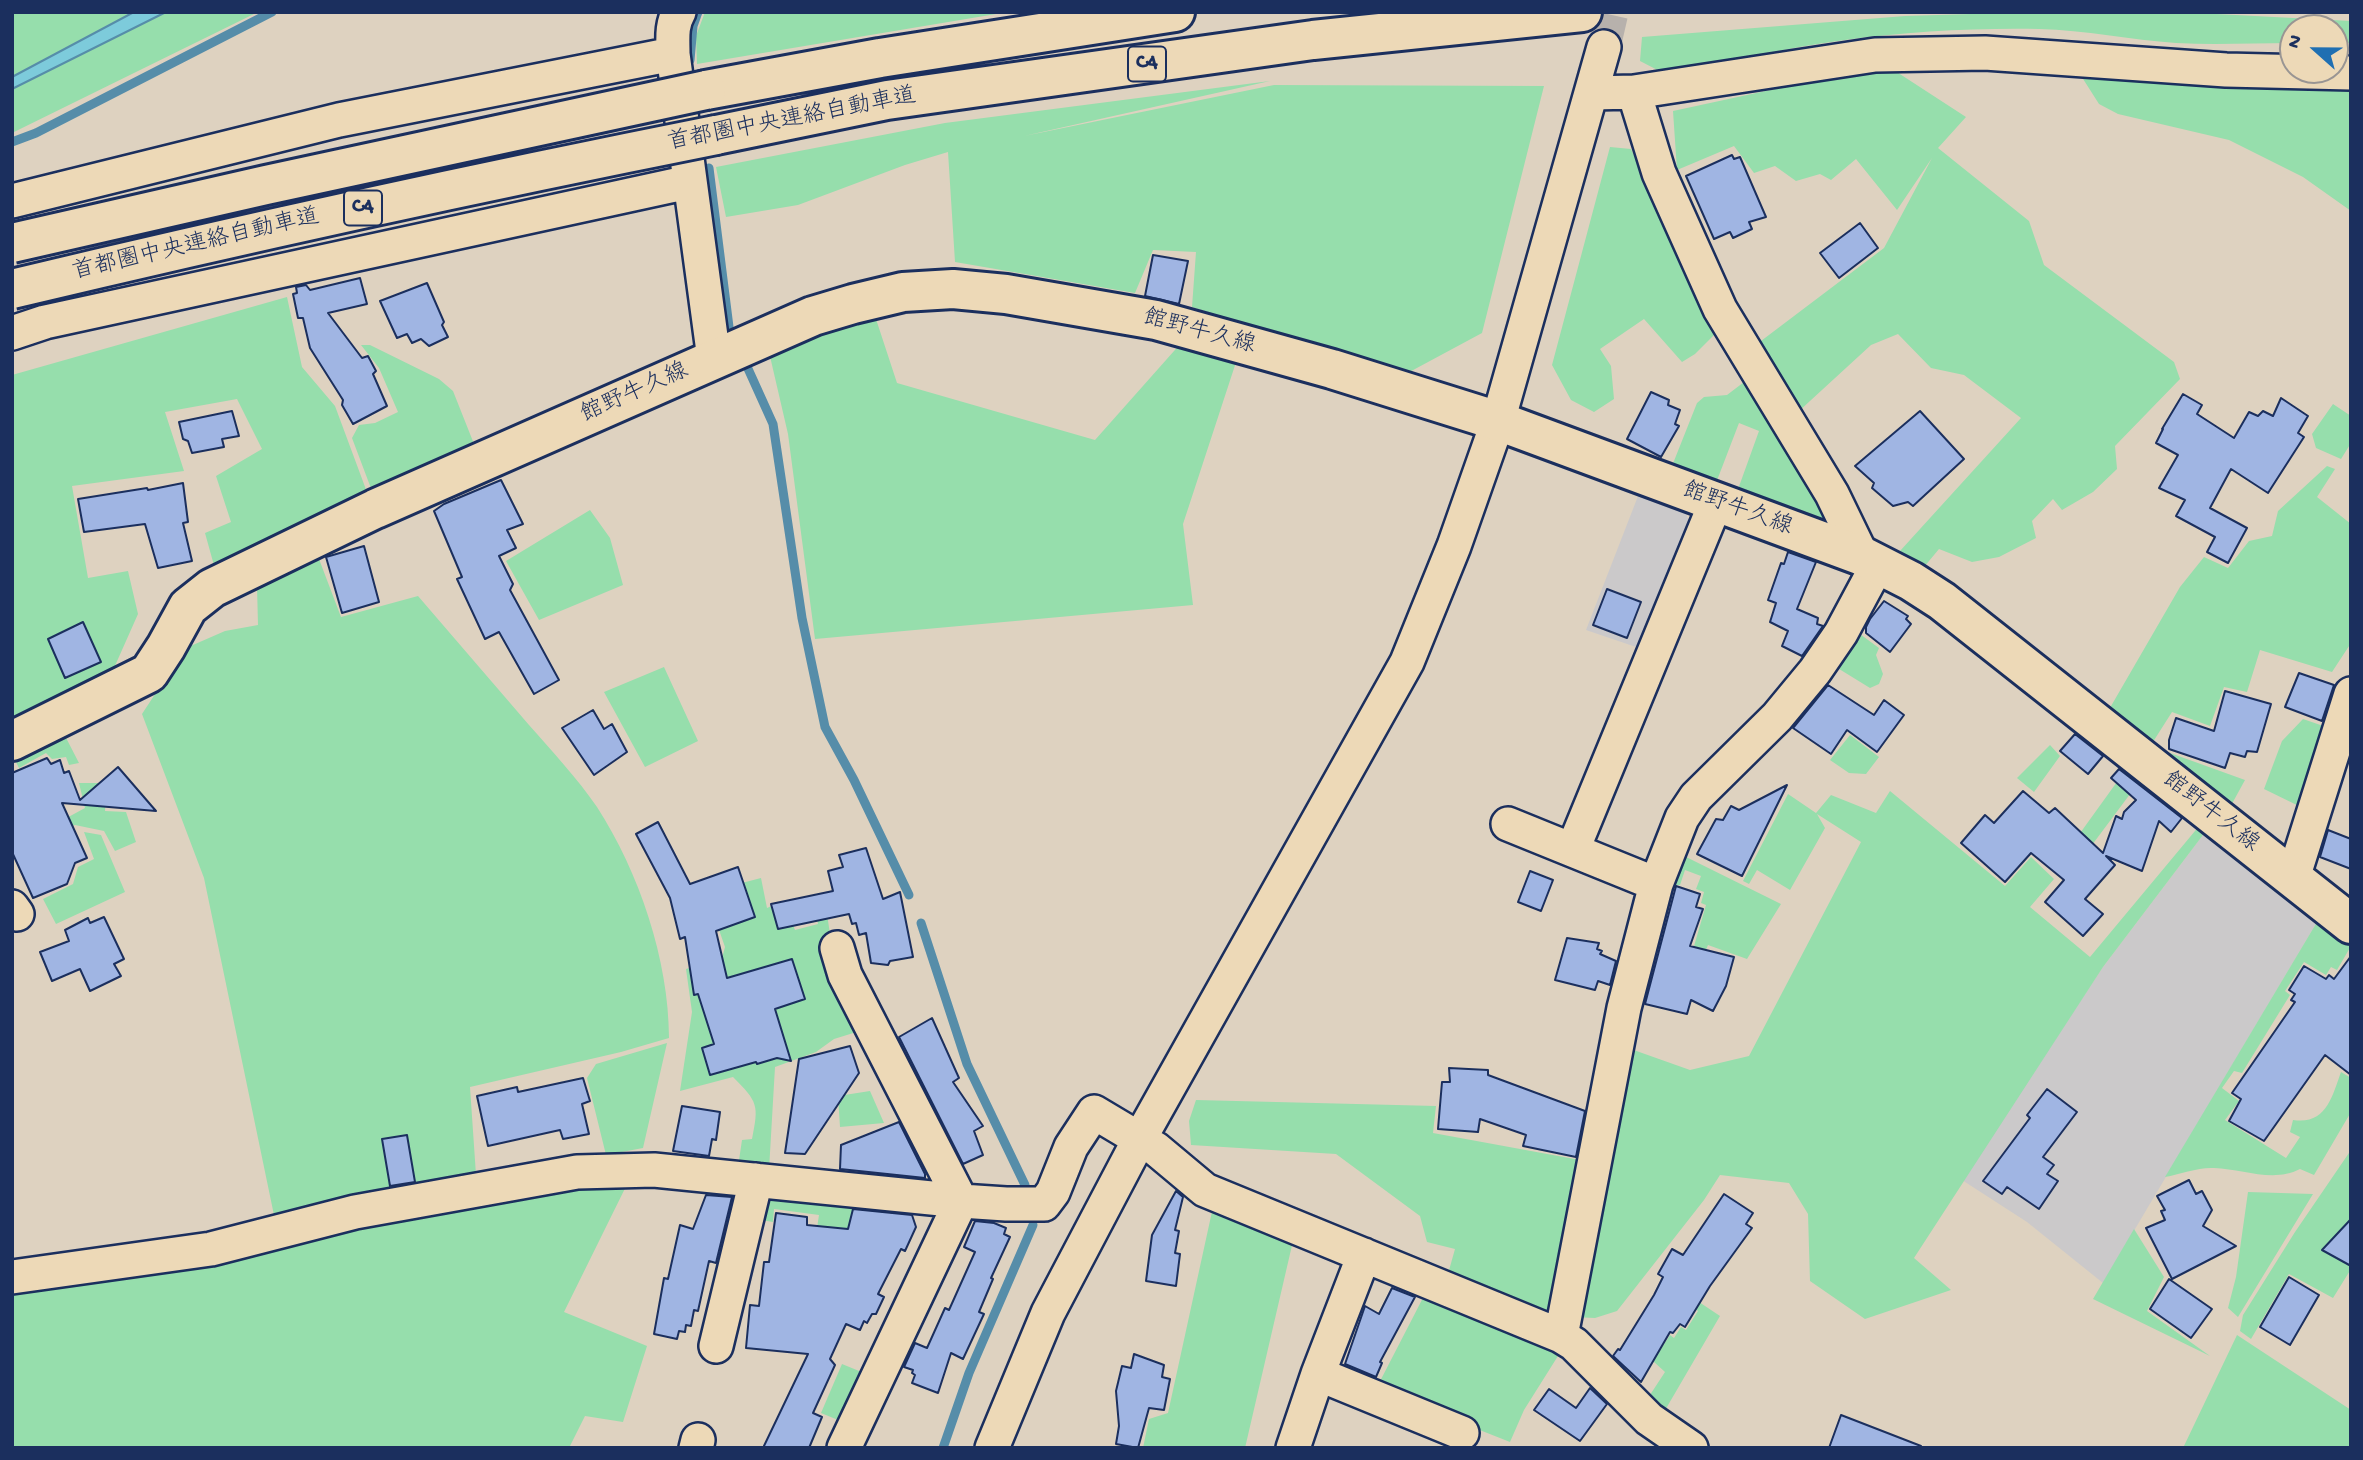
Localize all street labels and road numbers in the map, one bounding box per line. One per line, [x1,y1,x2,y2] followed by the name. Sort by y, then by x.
[1128,46,1166,82] road number: C4
[665,83,919,159] street label: 首都圏中央連絡自動車道
[344,190,382,226] road number: C4
[70,204,322,288] street label: 首都圏中央連絡自動車道
[1140,305,1258,361] street label: 館野牛久線
[577,358,693,430] street label: 館野牛久線
[1678,477,1796,543] street label: 館野牛久線
[2156,767,2264,859] street label: 館野牛久線

